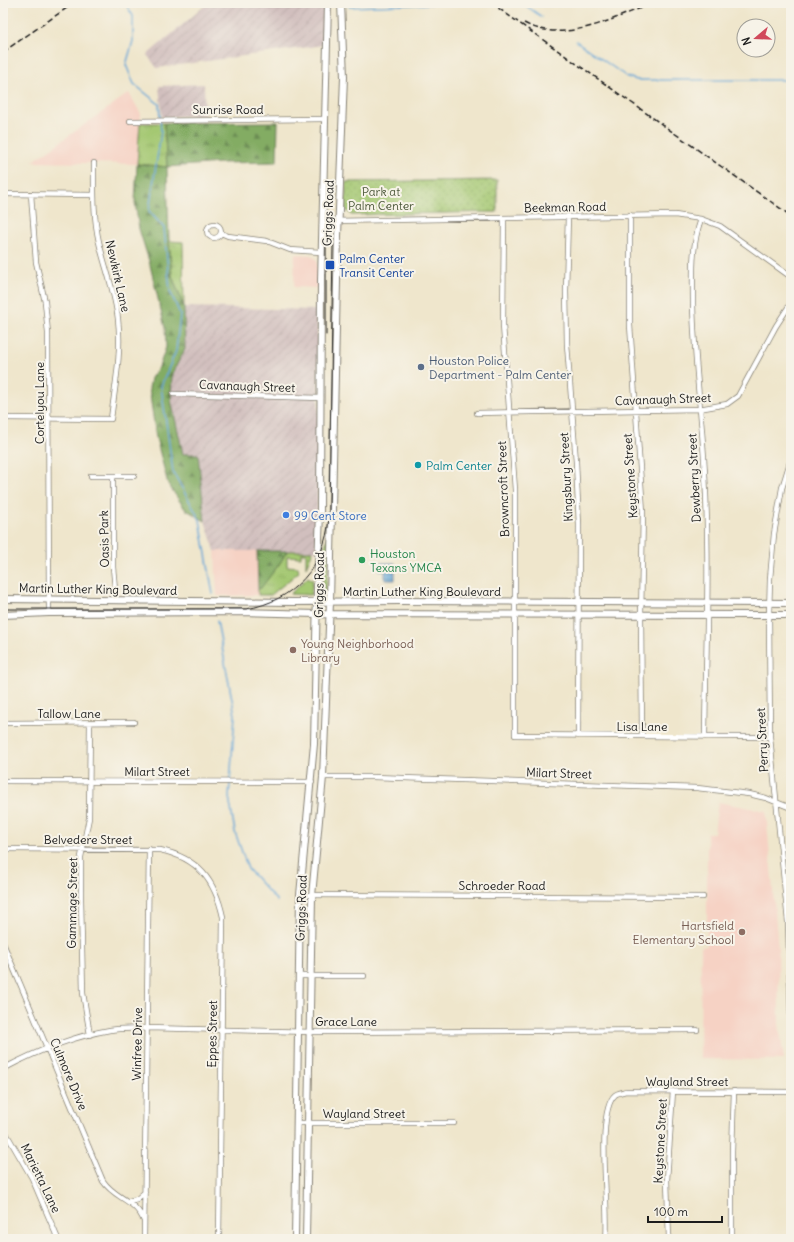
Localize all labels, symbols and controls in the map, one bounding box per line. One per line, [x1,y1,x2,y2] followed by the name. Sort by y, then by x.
[736,18,776,58] north arrow
[739,35,754,47] text: N
[192,102,264,117] street label: Sunrise Road
[319,180,337,246] street label: Griggs Road
[348,184,414,213] park label: Park at Palm Center
[524,199,606,215] street label: Beekman Road
[102,239,134,313] street label: Newkirk Lane
[339,251,414,280] place label: Palm Center Transit Center
[324,259,336,271] marker: Palm Center Transit Center
[429,353,571,382] place label: Houston Police Department - Palm Center
[32,362,47,444] street label: Cortelyou Lane
[416,362,426,372] marker: Houston Police Department - Palm Center
[199,377,295,395] street label: Cavanaugh Street
[615,390,711,408] street label: Cavanaugh Street
[556,432,576,522] street label: Kingsbury Street
[620,433,640,519] street label: Keystone Street
[684,433,704,523] street label: Dewberry Street
[494,441,512,537] street label: Browncroft Street
[426,458,492,473] place label: Palm Center
[413,460,423,470] marker: Palm Center
[294,508,367,523] place label: 99 Cent Store
[96,510,112,568] street label: Oasis Park
[281,510,291,520] marker: 99 Cent Store
[370,546,442,575] place label: Houston Texans YMCA
[311,552,327,618] street label: Griggs Road
[357,555,367,565] marker: Houston Texans YMCA
[19,580,177,598] street label: Martin Luther King Boulevard
[343,584,501,599] street label: Martin Luther King Boulevard
[301,636,414,665] place label: Young Neighborhood Library
[288,645,298,655] marker: Young Neighborhood Library
[37,706,101,721] street label: Tallow Lane
[753,707,771,773] street label: Perry Street
[616,719,668,734] street label: Lisa Lane
[124,764,190,779] street label: Milart Street
[526,764,592,782] street label: Milart Street
[44,832,132,847] street label: Belvedere Street
[64,857,80,949] street label: Gammage Street
[292,875,310,941] street label: Griggs Road
[458,878,546,893] street label: Schroeder Road
[633,918,734,947] place label: Hartsfield Elementary School
[737,927,747,937] marker: Hartsfield Elementary School
[204,1000,220,1068] street label: Eppes Street
[129,1007,145,1081] street label: Winfree Drive
[315,1014,377,1029] street label: Grace Lane
[47,1036,91,1112] street label: Culmore Drive
[646,1074,728,1089] street label: Wayland Street
[650,1098,670,1184] street label: Keystone Street
[323,1106,405,1121] street label: Wayland Street
[18,1141,64,1215] street label: Marietta Lane
[648,1198,722,1224] scale bar
[654,1204,688,1219] text: 100 m

